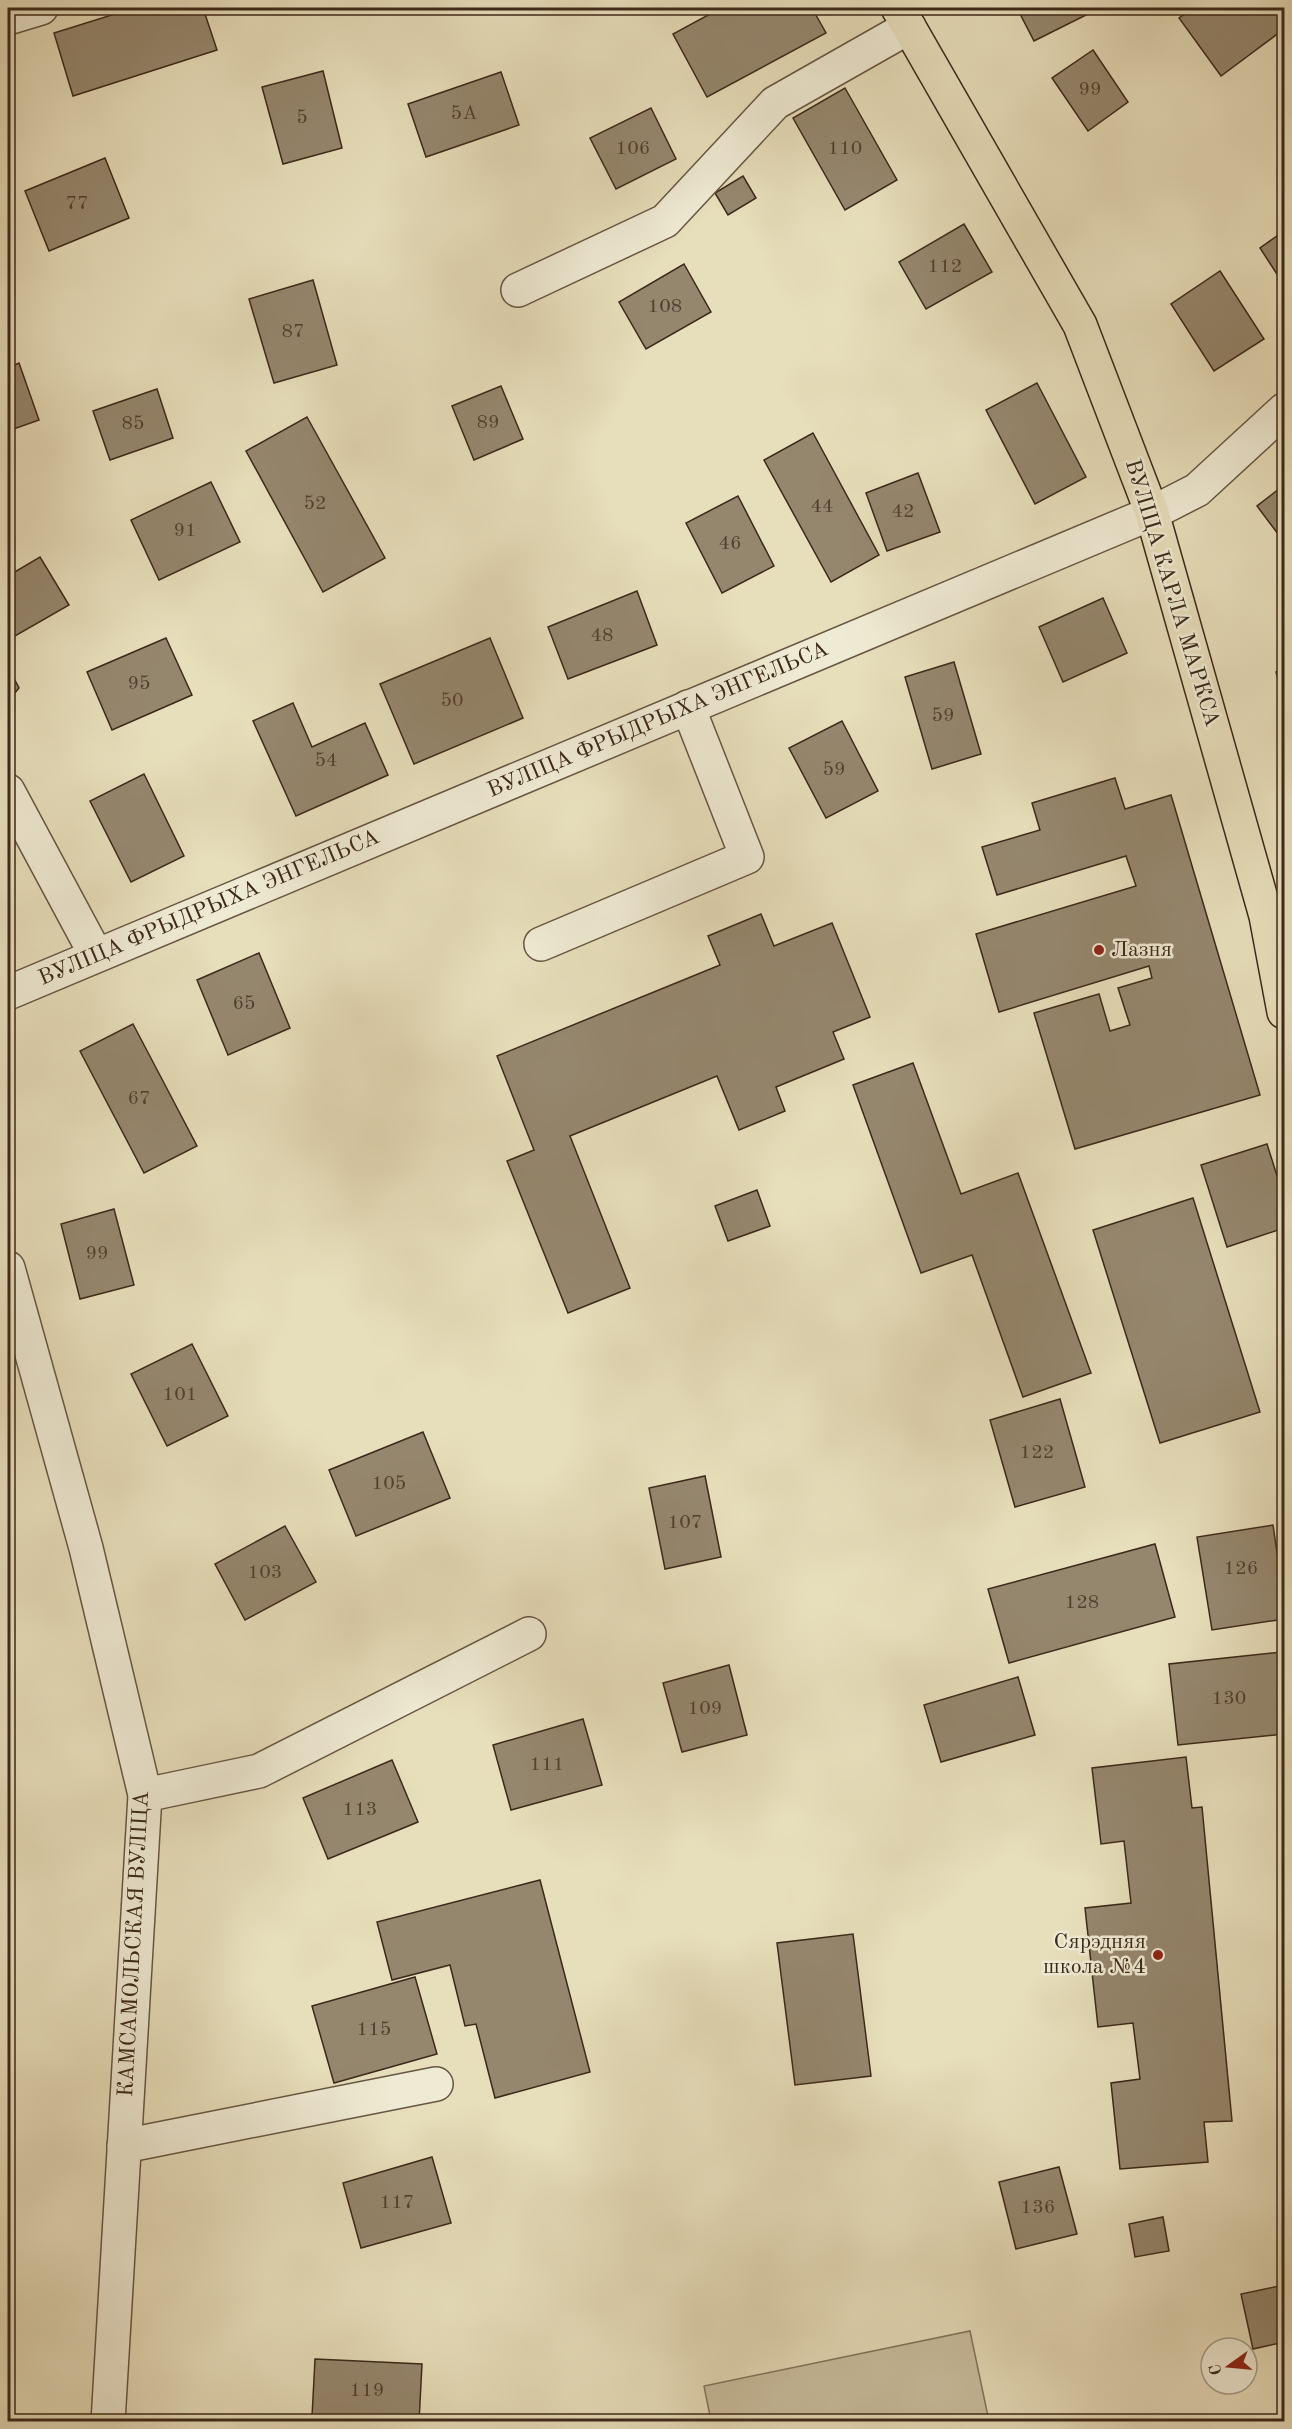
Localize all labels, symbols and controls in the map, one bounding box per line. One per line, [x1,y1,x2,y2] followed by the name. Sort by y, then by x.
[1078,80,1102,100] house number: 99
[451,104,477,124] house number: 5А
[296,108,308,128] house number: 5
[616,139,650,159] house number: 106
[828,139,862,159] house number: 110
[65,194,89,214] house number: 77
[928,257,962,277] house number: 112
[648,297,682,317] house number: 108
[281,322,305,342] house number: 87
[476,413,500,433] house number: 89
[121,414,145,434] house number: 85
[1121,457,1223,730] street label: ВУЛІЦА КАРЛА МАРКСА
[303,494,327,514] house number: 52
[810,497,834,517] house number: 44
[891,502,915,522] house number: 42
[173,521,197,541] house number: 91
[718,534,742,554] house number: 46
[590,626,614,646] house number: 48
[484,638,832,802] street label: ВУЛІЦА ФРЫДРЫХА ЭНГЕЛЬСА
[127,674,151,694] house number: 95
[440,691,464,711] house number: 50
[931,706,955,726] house number: 59
[314,751,338,771] house number: 54
[822,760,846,780] house number: 59
[35,826,383,990] street label: ВУЛІЦА ФРЫДРЫХА ЭНГЕЛЬСА
[1111,939,1172,961] place label: Лазня
[1092,943,1106,957] marker: Лазня
[232,994,256,1014] house number: 65
[127,1089,151,1109] house number: 67
[85,1244,109,1264] house number: 99
[163,1385,197,1405] house number: 101
[1020,1443,1054,1463] house number: 122
[372,1474,406,1494] house number: 105
[668,1513,702,1533] house number: 107
[1224,1559,1258,1579] house number: 126
[248,1563,282,1583] house number: 103
[1065,1593,1099,1613] house number: 128
[1212,1689,1246,1709] house number: 130
[688,1699,722,1719] house number: 109
[530,1755,564,1775] house number: 111
[115,1790,153,2098] street label: КАМСАМОЛЬСКАЯ ВУЛІЦА
[343,1800,377,1820] house number: 113
[1043,1931,1146,1978] place label: Сярэдняя школа №4
[1151,1948,1165,1962] marker: Сярэдняя школа №4
[357,2020,391,2040] house number: 115
[380,2193,414,2213] house number: 117
[1021,2198,1055,2218] house number: 136
[1199,2336,1259,2396] north arrow
[1207,2362,1226,2377] text: С
[350,2381,384,2401] house number: 119

